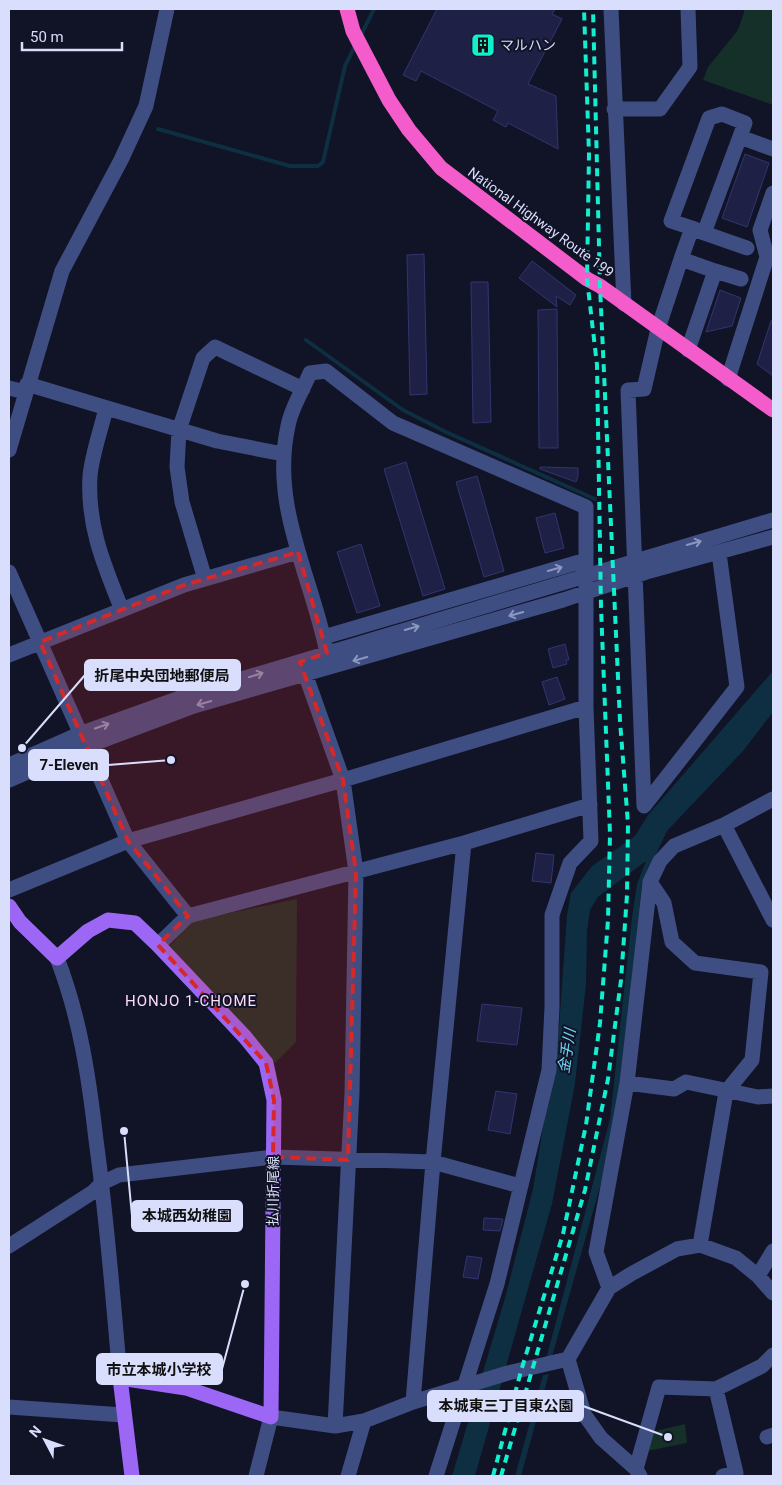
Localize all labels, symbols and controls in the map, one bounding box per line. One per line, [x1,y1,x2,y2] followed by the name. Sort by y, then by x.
[22,20,122,52] scale bar
[30,28,64,46] text: 50 m
[470,32,496,58] building icon: マルハン
[500,37,556,53] place label: マルハン
[465,164,617,280] street label: National Highway Route 199
[685,537,701,547] one-way arrow
[547,564,563,574] one-way arrow
[508,609,524,619] one-way arrow
[404,623,420,633] one-way arrow
[352,655,368,664] one-way arrow
[85,660,240,690] callout: 折尾中央団地郵便局
[94,667,230,685] text: 折尾中央団地郵便局
[248,669,264,679] one-way arrow
[196,699,212,709] one-way arrow
[94,720,110,730] one-way arrow
[29,750,108,780] callout: 7-Eleven
[40,756,98,774] text: 7-Eleven
[125,992,257,1010] district label: HONJO 1-CHOME
[555,1025,580,1075] water label: 金手川
[264,1156,282,1226] street label: 払川折尾線
[132,1201,242,1231] callout: 本城西幼稚園
[142,1207,232,1225] text: 本城西幼稚園
[97,1354,222,1384] callout: 市立本城小学校
[106,1361,212,1379] text: 市立本城小学校
[428,1391,583,1421] callout: 本城東三丁目東公園
[438,1397,574,1415] text: 本城東三丁目東公園
[20,1415,70,1465] north arrow
[26,1422,44,1440] text: N

